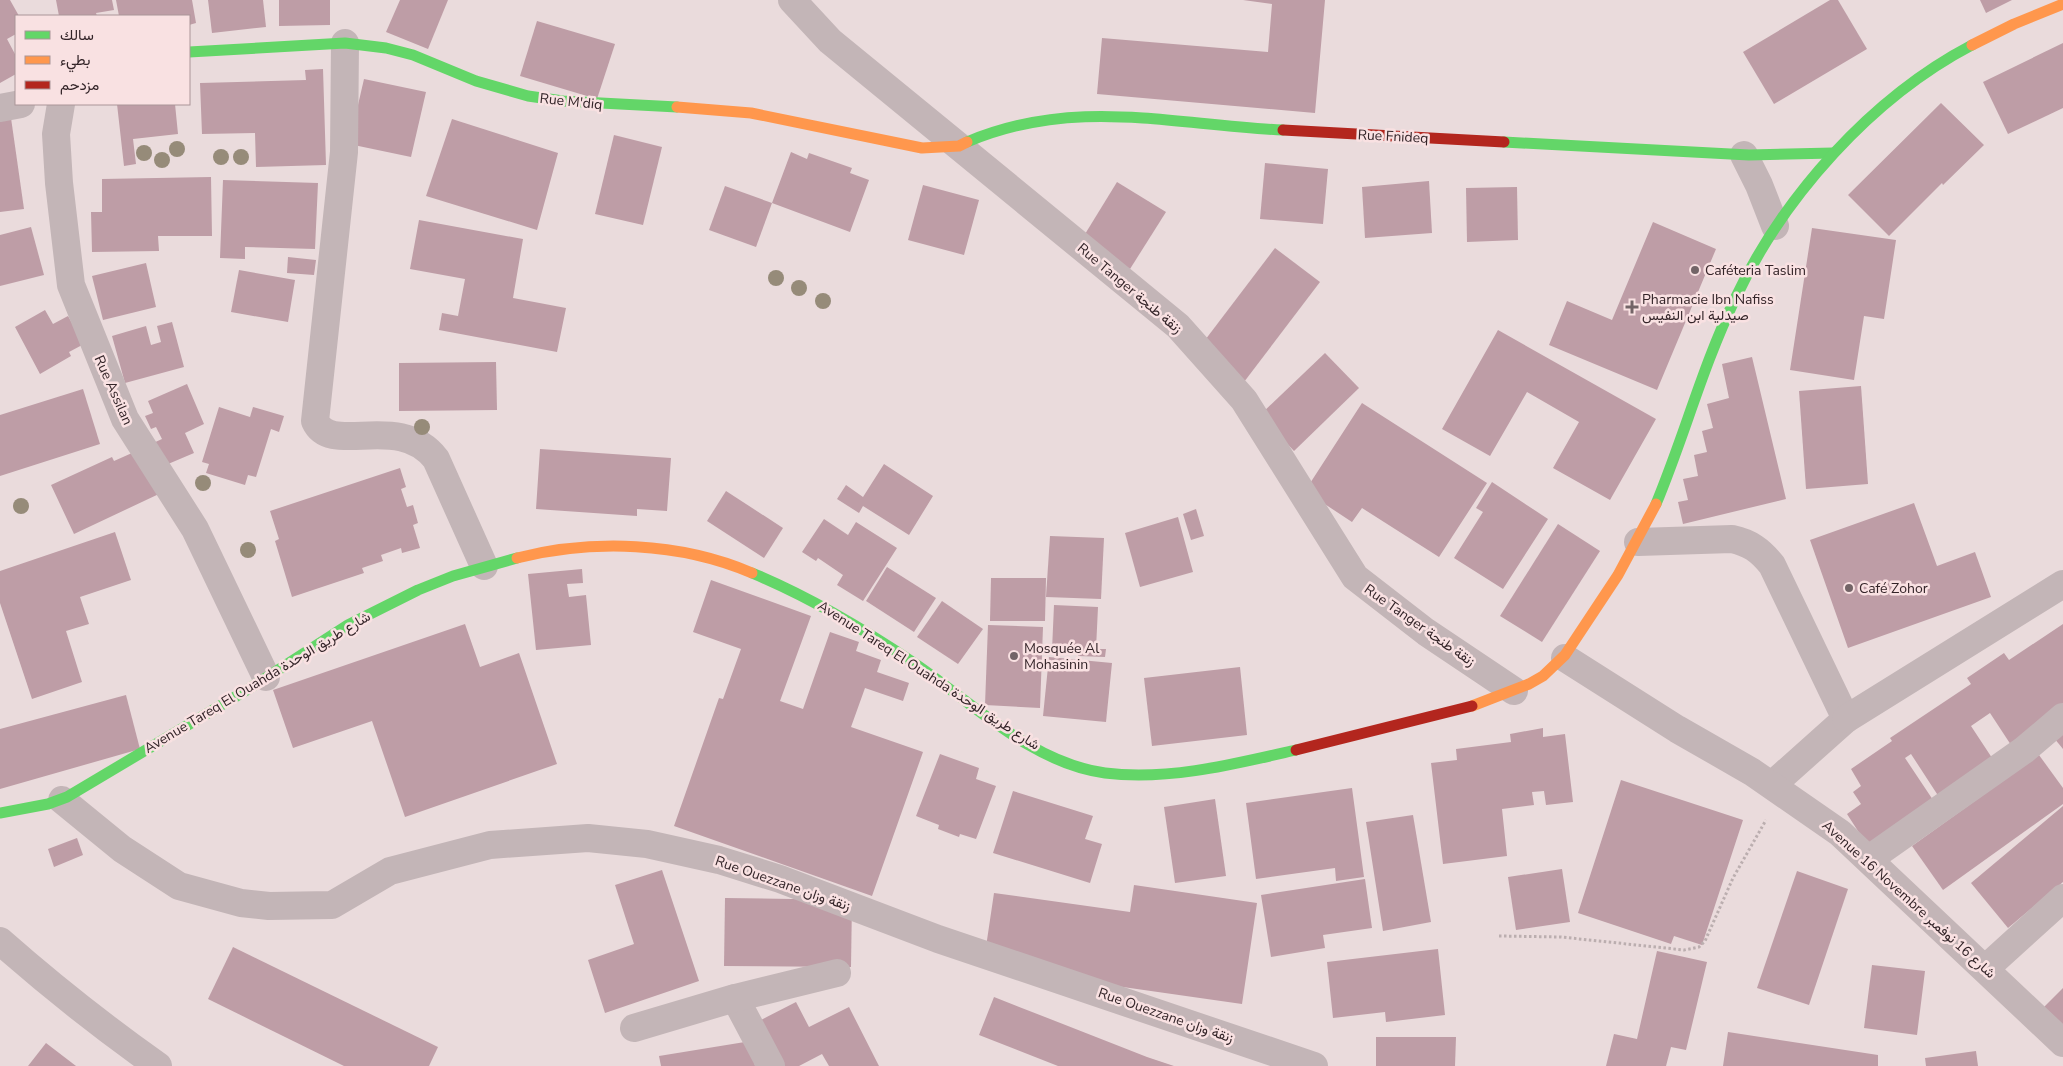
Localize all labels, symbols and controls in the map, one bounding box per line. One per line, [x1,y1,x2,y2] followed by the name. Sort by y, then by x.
[15,15,190,105] legend
[60,25,94,45] text: سالك
[60,50,90,73] text: بطيء
[60,75,99,95] text: مزدحم
[539,89,603,114] street label: Rue M'diq
[1357,125,1429,148] street label: Rue Fnideq
[1073,239,1186,338] street label: Rue Tanger زنقة طنجة
[1705,261,1806,280] place label: Caféteria Taslim
[1689,264,1701,276] marker: Caféteria Taslim
[1642,290,1774,325] place label: Pharmacie Ibn Nafiss صيدلية ابن النفيس
[1626,301,1638,313] marker: Pharmacie Ibn Nafiss صيدلية ابن النفيس
[90,352,137,428] street label: Rue Assilan
[1859,579,1928,598] place label: Café Zohor
[1360,580,1479,671] street label: Rue Tanger زنقة طنجة
[1843,582,1855,594] marker: Café Zohor
[814,596,1043,755] street label: Avenue Tareq El Ouahda شارع طريق الوحدة
[140,607,375,759] street label: Avenue Tareq El Ouahda شارع طريق الوحدة
[1024,639,1100,674] place label: Mosquée Al Mohasinin
[1008,650,1020,662] marker: Mosquée Al Mohasinin
[1817,816,2000,983] street label: Avenue 16 Novembre شارع 16 نوفمبر
[713,851,853,916] street label: Rue Ouezzane زنقة وزان
[1096,983,1236,1048] street label: Rue Ouezzane زنقة وزان

